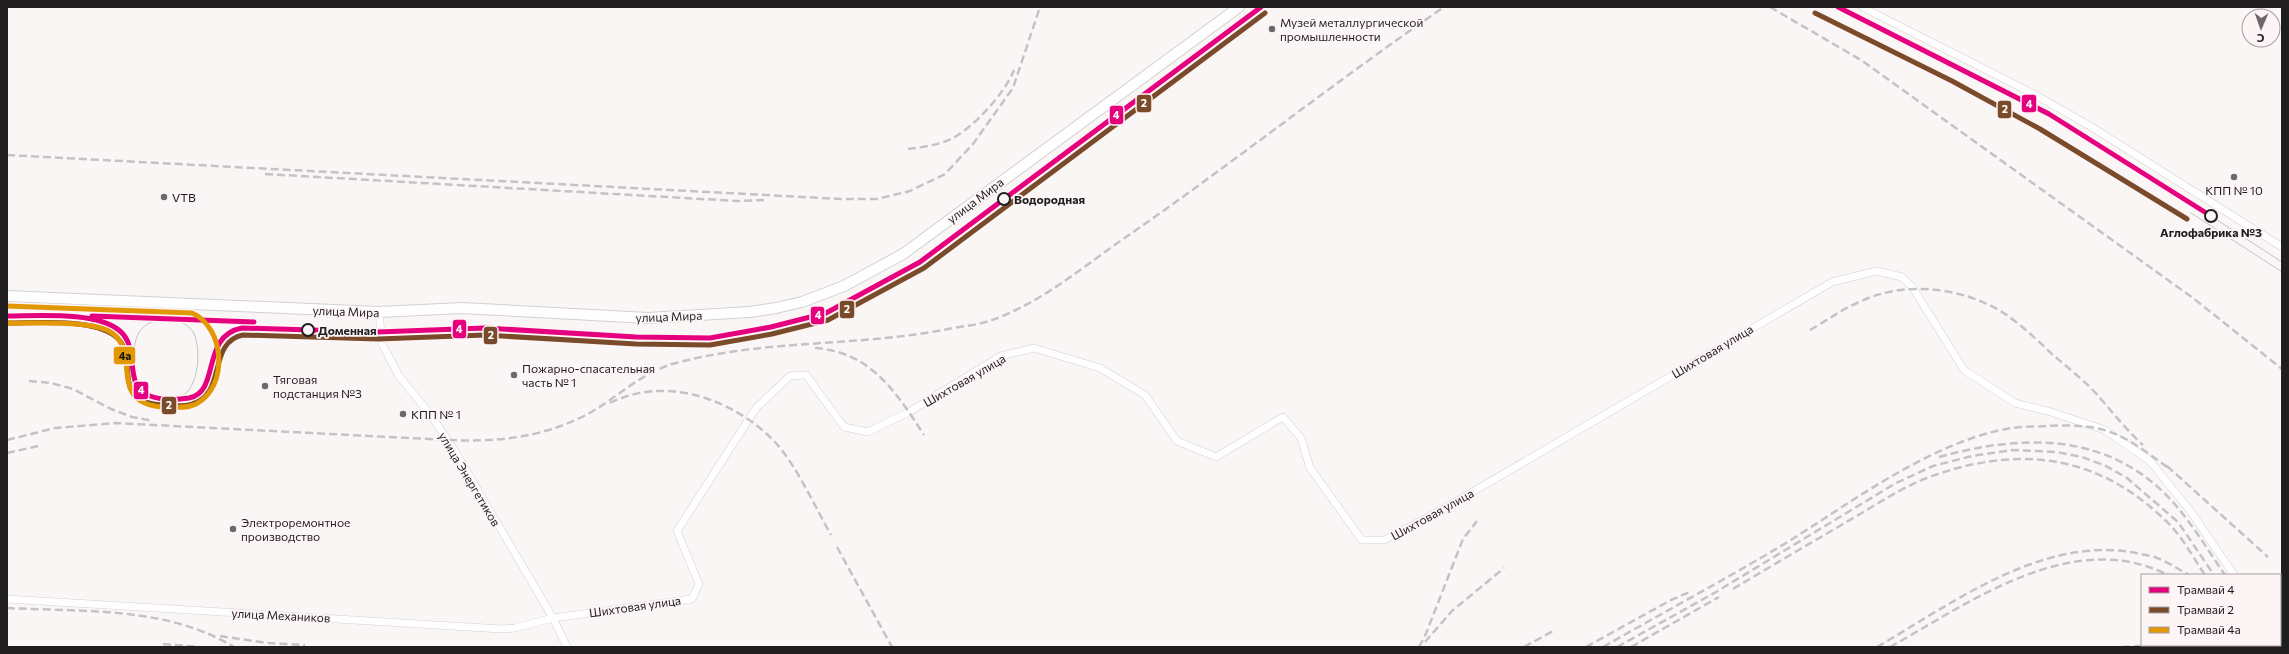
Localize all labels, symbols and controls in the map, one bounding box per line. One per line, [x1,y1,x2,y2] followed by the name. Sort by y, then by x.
[2241,8,2281,48] north arrow
[1280,15,1423,43] place label: Музей металлургической промышленности
[1267,24,1277,34] marker: Музей металлургической промышленности
[2256,32,2265,45] text: С
[1136,94,1152,113] line badge: 2
[2021,94,2037,113] line badge: 4
[1141,96,1147,109] text: 2
[2026,97,2033,110] text: 4
[1997,100,2012,119] line badge: 2
[2002,102,2008,115] text: 2
[1109,105,1124,125] line badge: 4
[1113,108,1120,121] text: 4
[2229,172,2239,182] marker: КПП № 10
[944,174,1006,226] street label: улица Мира
[2205,183,2263,197] place label: КПП № 10
[172,190,196,204] place label: VTB
[159,192,169,202] marker: VTB
[997,192,1011,206] marker: Водородная
[1014,192,1085,206] place label: Водородная
[2204,209,2218,223] marker: Аглофабрика №3
[2160,225,2262,239] place label: Аглофабрика №3
[839,300,855,319] line badge: 2
[844,302,850,315] text: 2
[312,303,380,319] street label: улица Мира
[810,306,825,325] line badge: 4
[635,308,703,324] street label: улица Мира
[815,308,822,321] text: 4
[452,319,467,339] line badge: 4
[1669,321,1755,381] street label: Шихтовая улица
[456,322,463,335] text: 4
[301,323,315,337] marker: Доменная
[318,323,377,337] place label: Доменная
[483,326,498,345] line badge: 2
[488,328,494,341] text: 2
[113,346,136,365] line badge: 4а
[119,349,131,362] text: 4а
[920,351,1008,409] street label: Шихтовая улица
[522,361,655,389] place label: Пожарно-спасательная часть № 1
[509,370,519,380] marker: Пожарно-спасательная часть № 1
[273,372,362,400] place label: Тяговая подстанция №3
[133,381,149,400] line badge: 4
[260,381,270,391] marker: Тяговая подстанция №3
[138,383,145,396] text: 4
[161,396,177,415] line badge: 2
[166,398,172,411] text: 2
[411,407,461,421] place label: КПП № 1
[398,409,408,419] marker: КПП № 1
[436,429,504,529] street label: улица Энергетиков
[1388,485,1476,543] street label: Шихтовая улица
[241,515,350,543] place label: Электроремонтное производство
[228,524,238,534] marker: Электроремонтное производство
[2141,574,2281,646] legend
[2177,582,2234,596] text: Трамвай 4
[588,593,682,619] street label: Шихтовая улица
[2177,602,2234,616] text: Трамвай 2
[231,605,331,625] street label: улица Механиков
[2177,622,2241,636] text: Трамвай 4а

